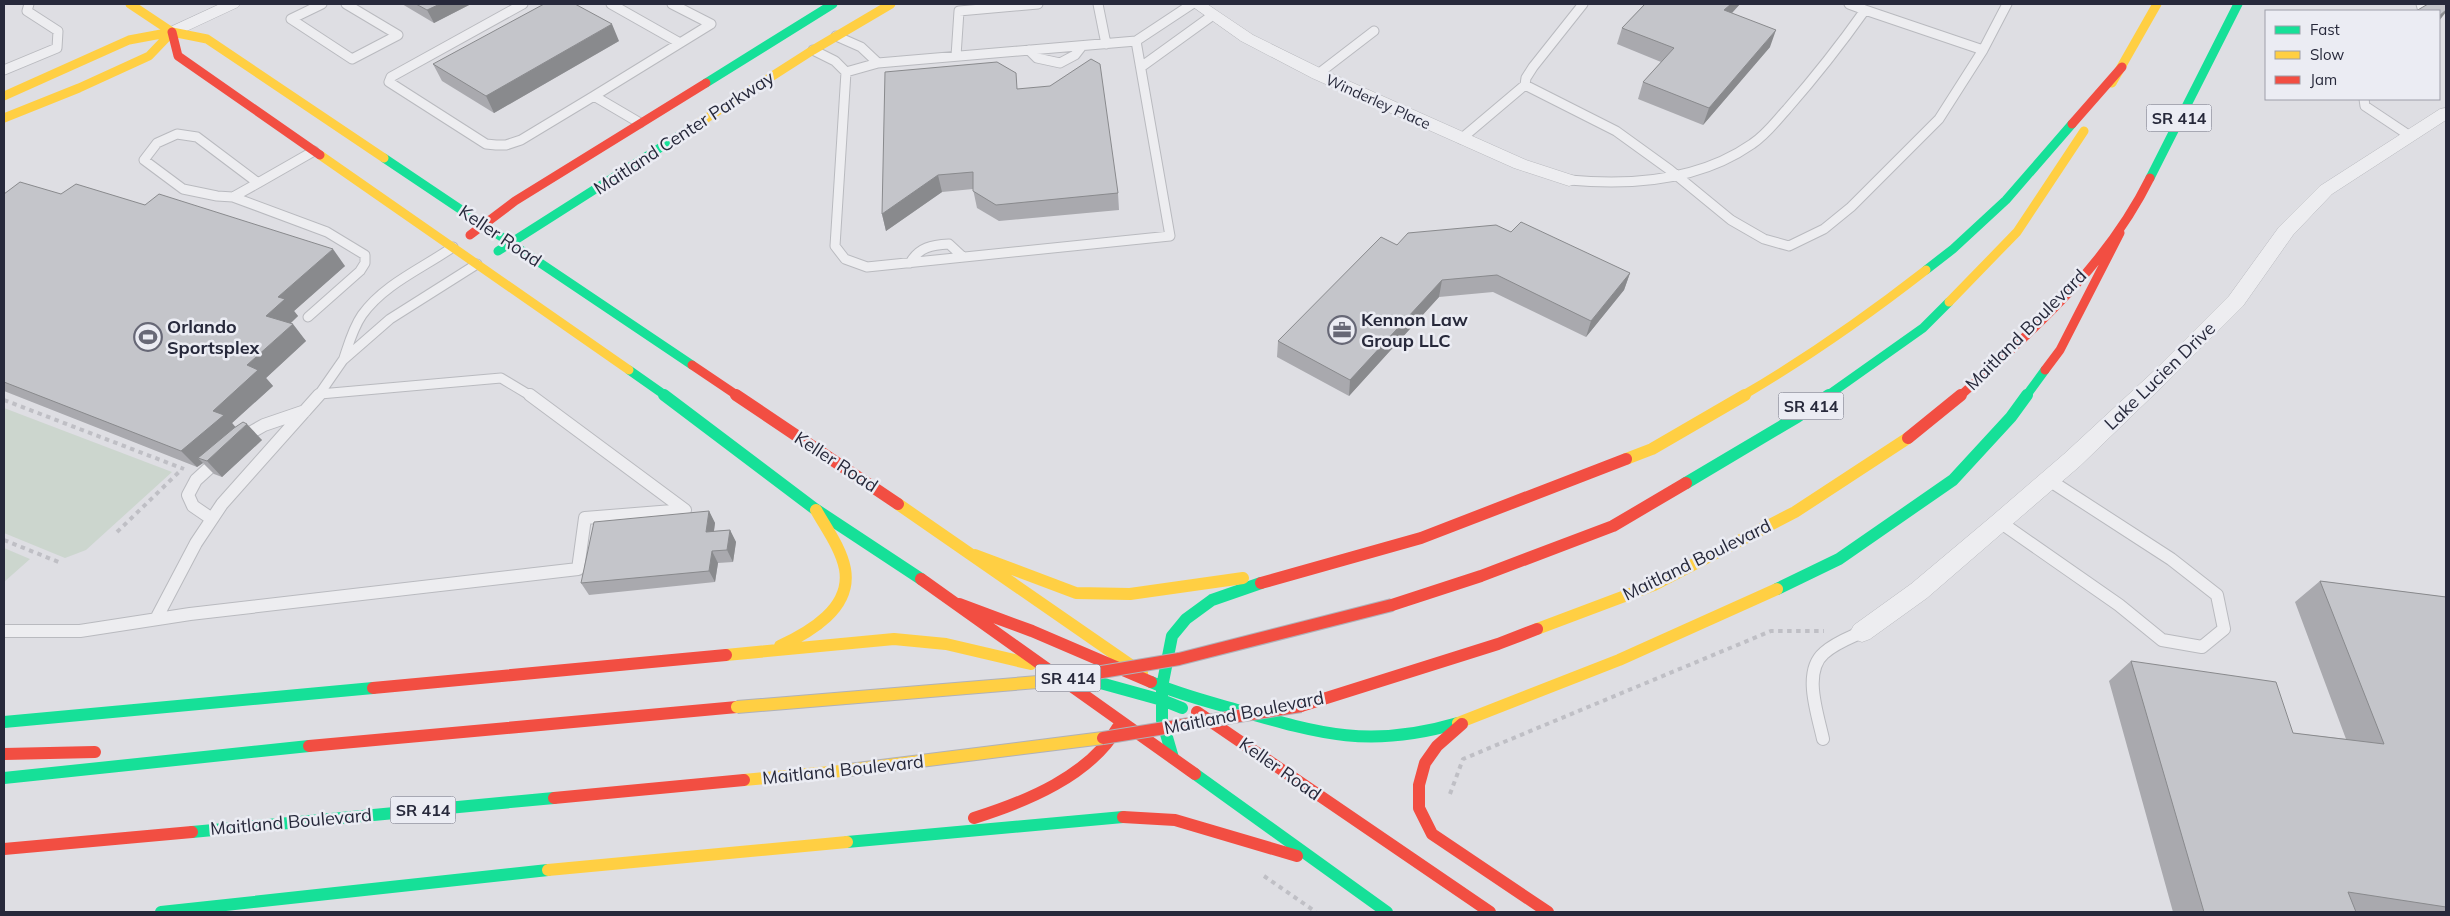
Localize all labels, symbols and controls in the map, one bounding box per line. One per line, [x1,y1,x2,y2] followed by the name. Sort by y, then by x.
[2265,10,2440,100] legend
[2310,20,2340,39] text: Fast
[2310,45,2344,64] text: Slow
[589,65,779,200] street label: Maitland Center Parkway
[1323,70,1434,133] street label: Winderley Place
[2310,70,2337,89] text: Jam
[2146,105,2212,132] road number: SR 414
[455,200,546,272] street label: Keller Road
[1960,264,2091,395] street label: Maitland Boulevard
[1361,308,1468,352] place label: Kennon Law Group LLC
[167,315,261,359] place label: Orlando Sportsplex
[1327,315,1357,345] office icon: Kennon Law Group LLC
[2099,317,2220,435] street label: Lake Lucien Drive
[133,322,163,352] sports icon: Orlando Sportsplex
[1778,392,1844,420] road number: SR 414
[790,426,882,497] street label: Keller Road
[1619,514,1775,605] street label: Maitland Boulevard
[1036,664,1100,691] road number: SR 414
[1162,686,1326,739] street label: Maitland Boulevard
[1235,732,1326,805] street label: Keller Road
[761,750,925,789] street label: Maitland Boulevard
[390,796,456,824] road number: SR 414
[209,803,373,840] street label: Maitland Boulevard

